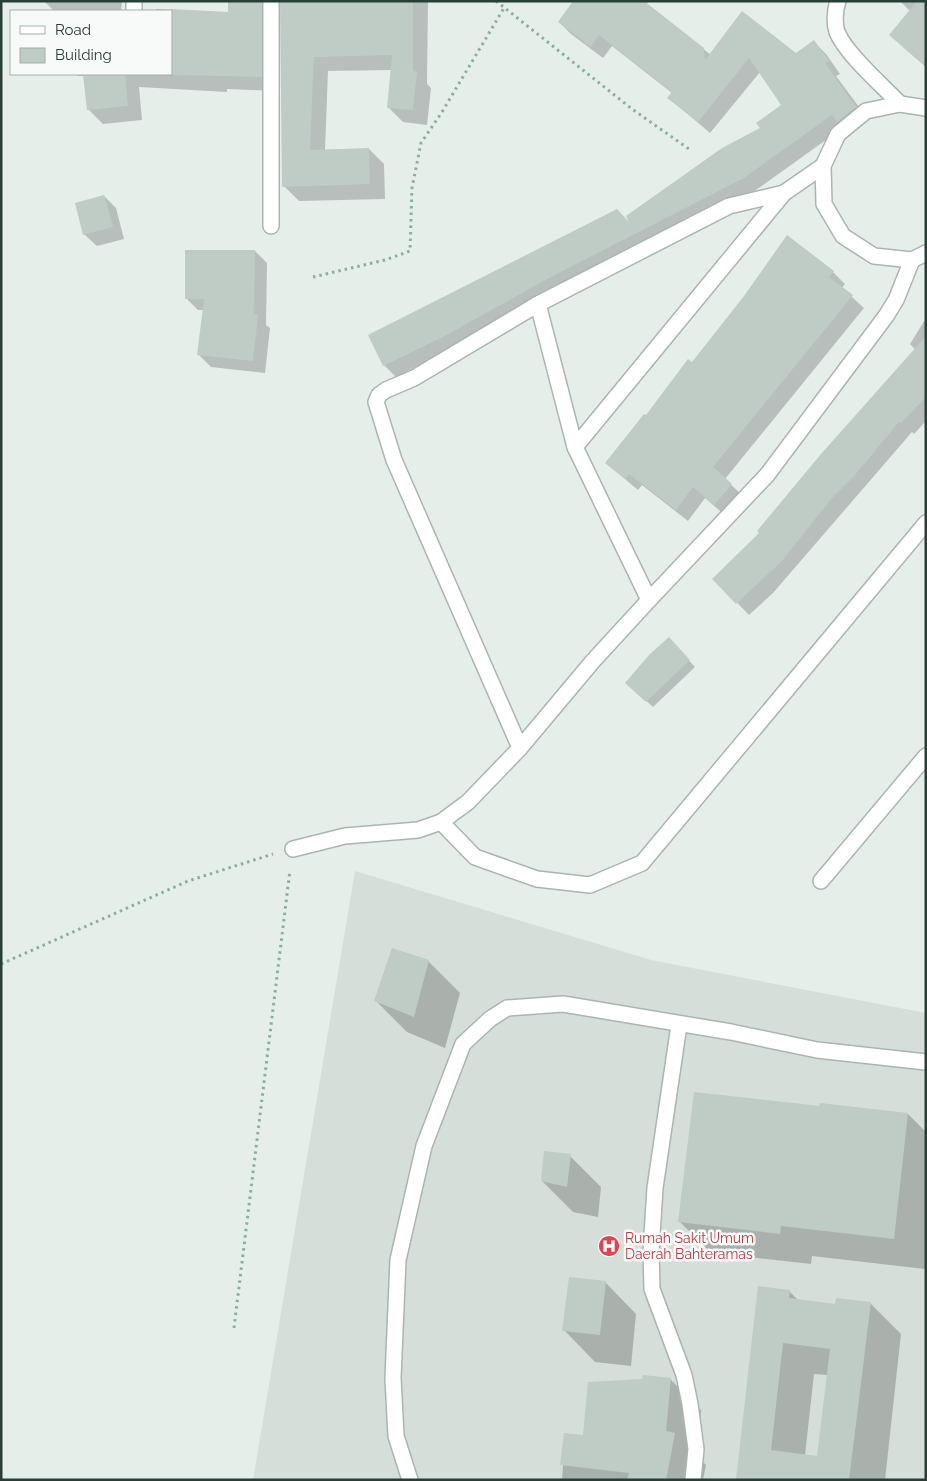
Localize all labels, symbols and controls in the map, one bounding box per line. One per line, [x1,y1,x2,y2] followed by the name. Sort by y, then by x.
[10,10,172,75] legend
[55,21,91,39] text: Road
[55,46,112,64] text: Building
[625,1230,754,1262] place label: Rumah Sakit Umum Daerah Bahteramas
[597,1234,621,1258] hospital icon: Rumah Sakit Umum Daerah Bahteramas

